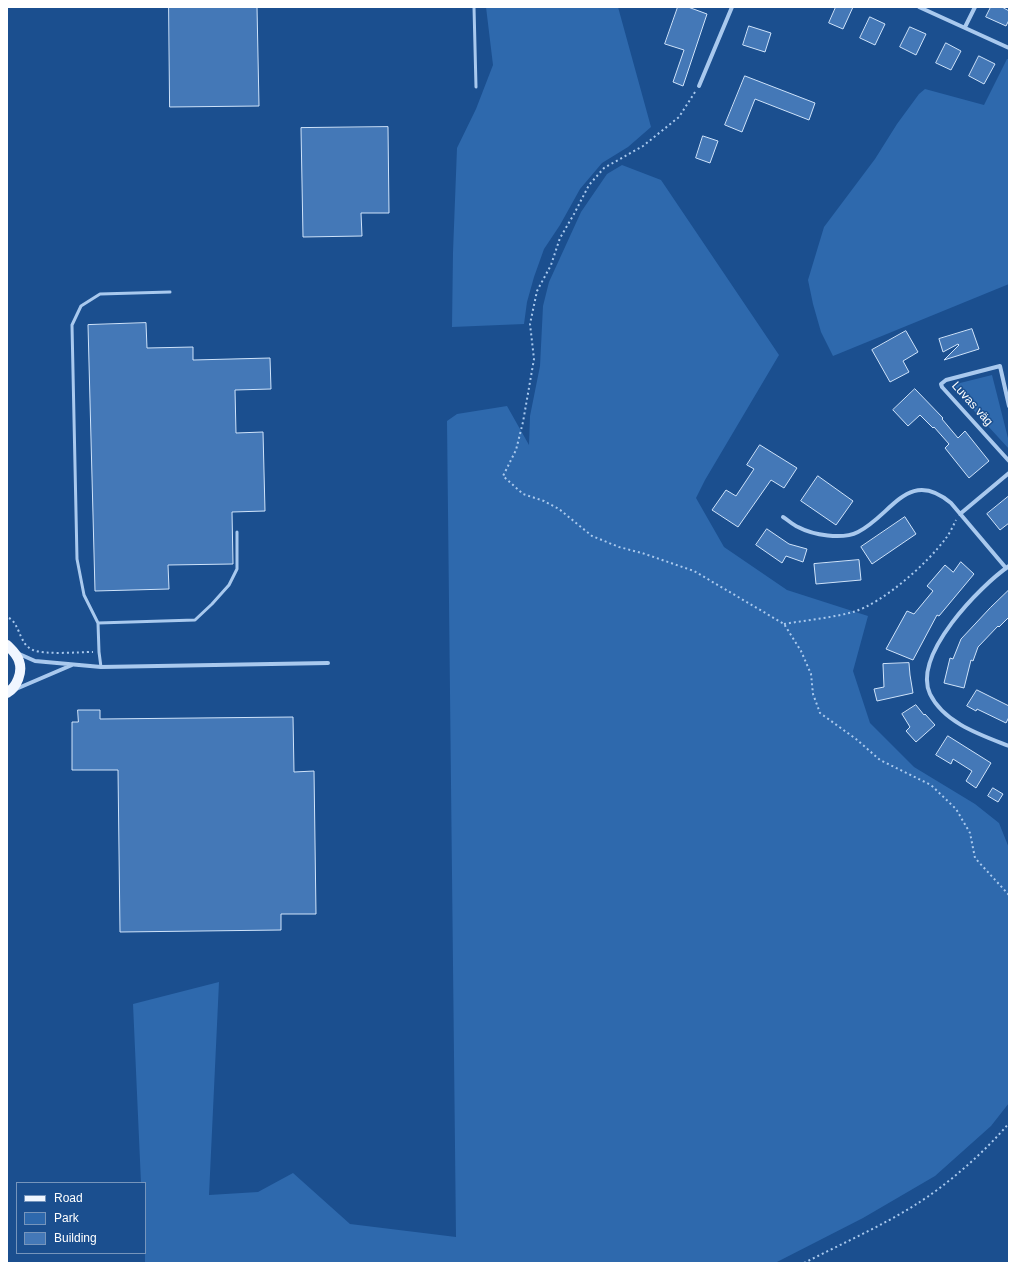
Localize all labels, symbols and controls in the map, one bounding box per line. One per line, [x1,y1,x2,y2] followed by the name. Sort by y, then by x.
[948,379,996,429] street label: Luvas väg
[16,1182,146,1254] legend
[54,1191,83,1205] text: Road
[54,1211,79,1225] text: Park
[54,1231,97,1245] text: Building

